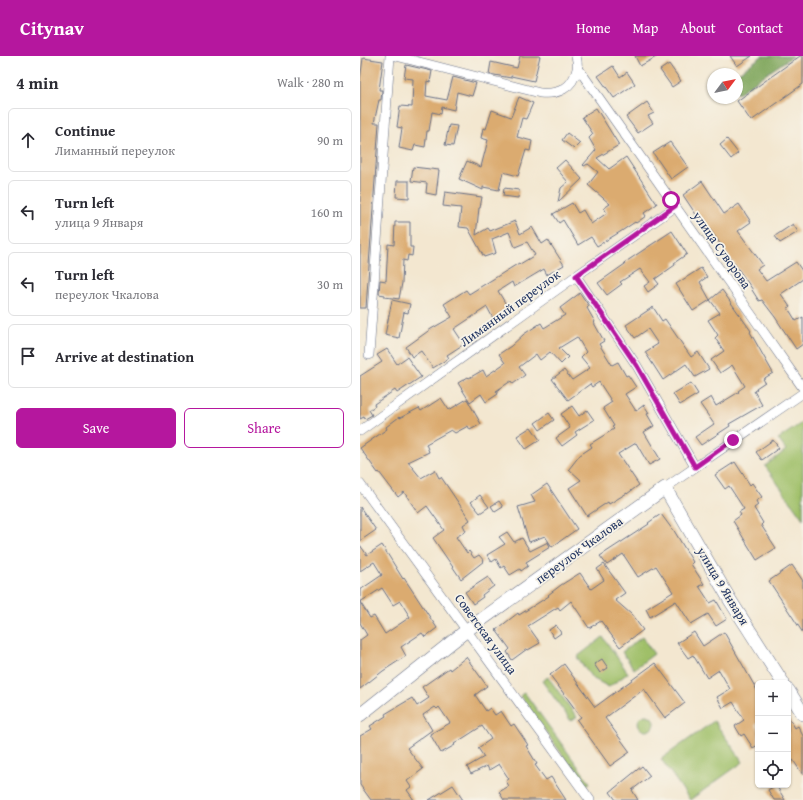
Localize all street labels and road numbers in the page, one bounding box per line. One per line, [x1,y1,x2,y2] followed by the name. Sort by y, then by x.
[688,207,756,293] street label: улица Суворова
[456,265,564,351] street label: Лиманный переулок
[531,511,627,588] street label: переулок Чкалова
[692,542,754,629] street label: улица 9 Января
[450,590,522,679] street label: Советская улица

